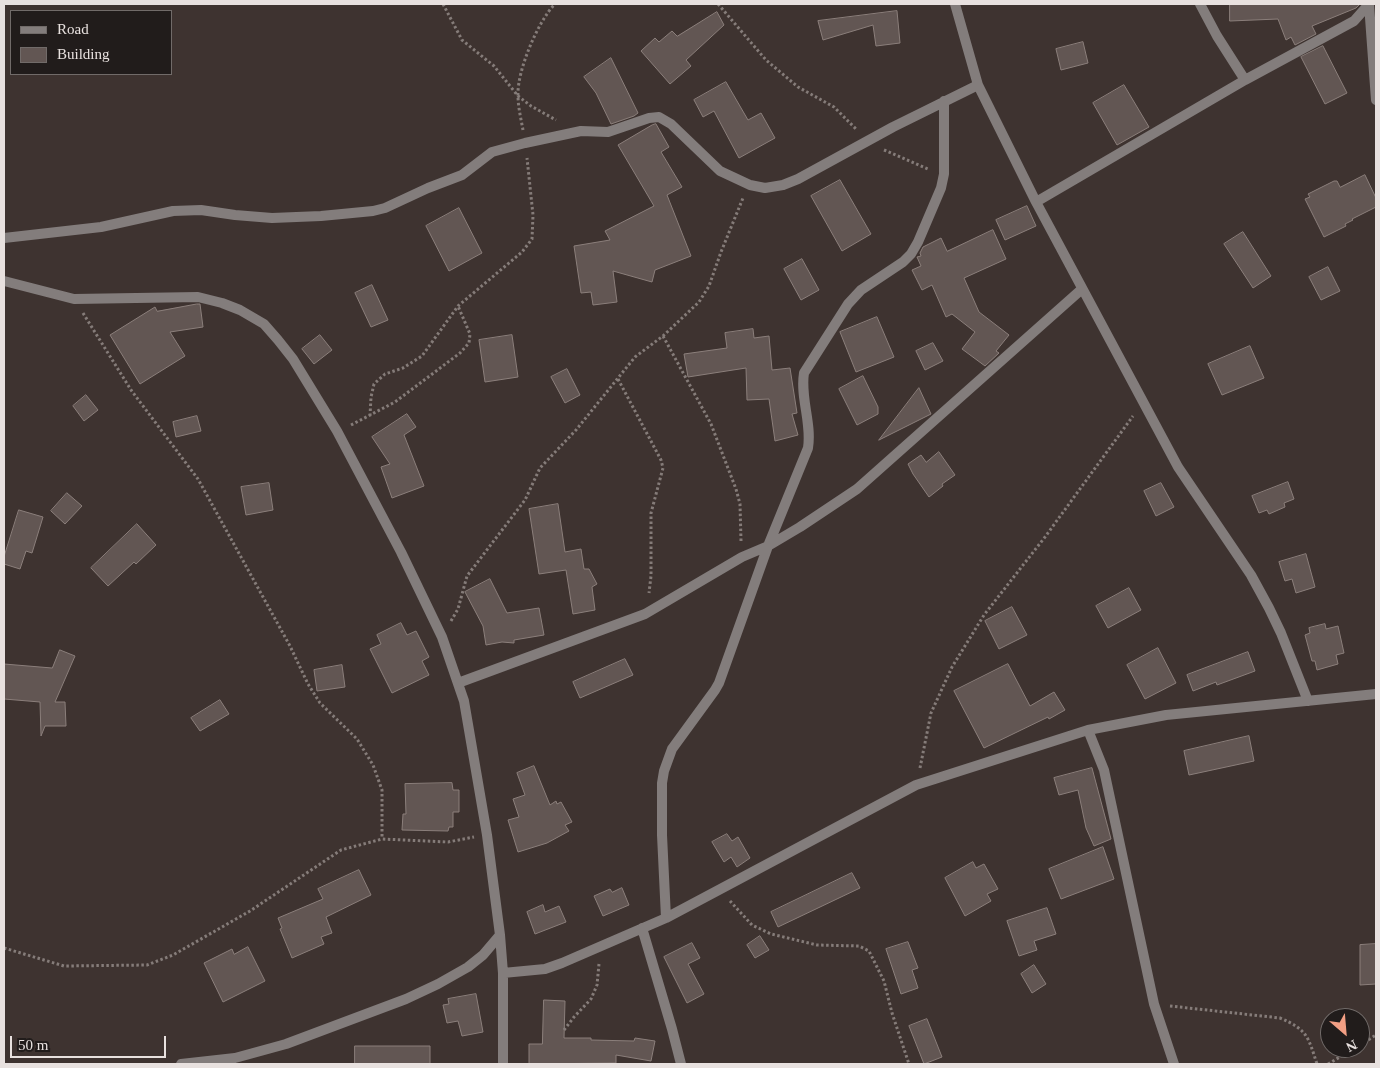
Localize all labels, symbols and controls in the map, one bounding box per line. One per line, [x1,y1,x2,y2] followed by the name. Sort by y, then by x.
[10,10,172,75] legend
[57,21,89,37] text: Road
[57,46,110,62] text: Building
[1320,1008,1370,1058] north arrow
[12,1026,169,1058] scale bar
[18,1037,48,1053] text: 50 m
[1344,1037,1359,1055] text: N

